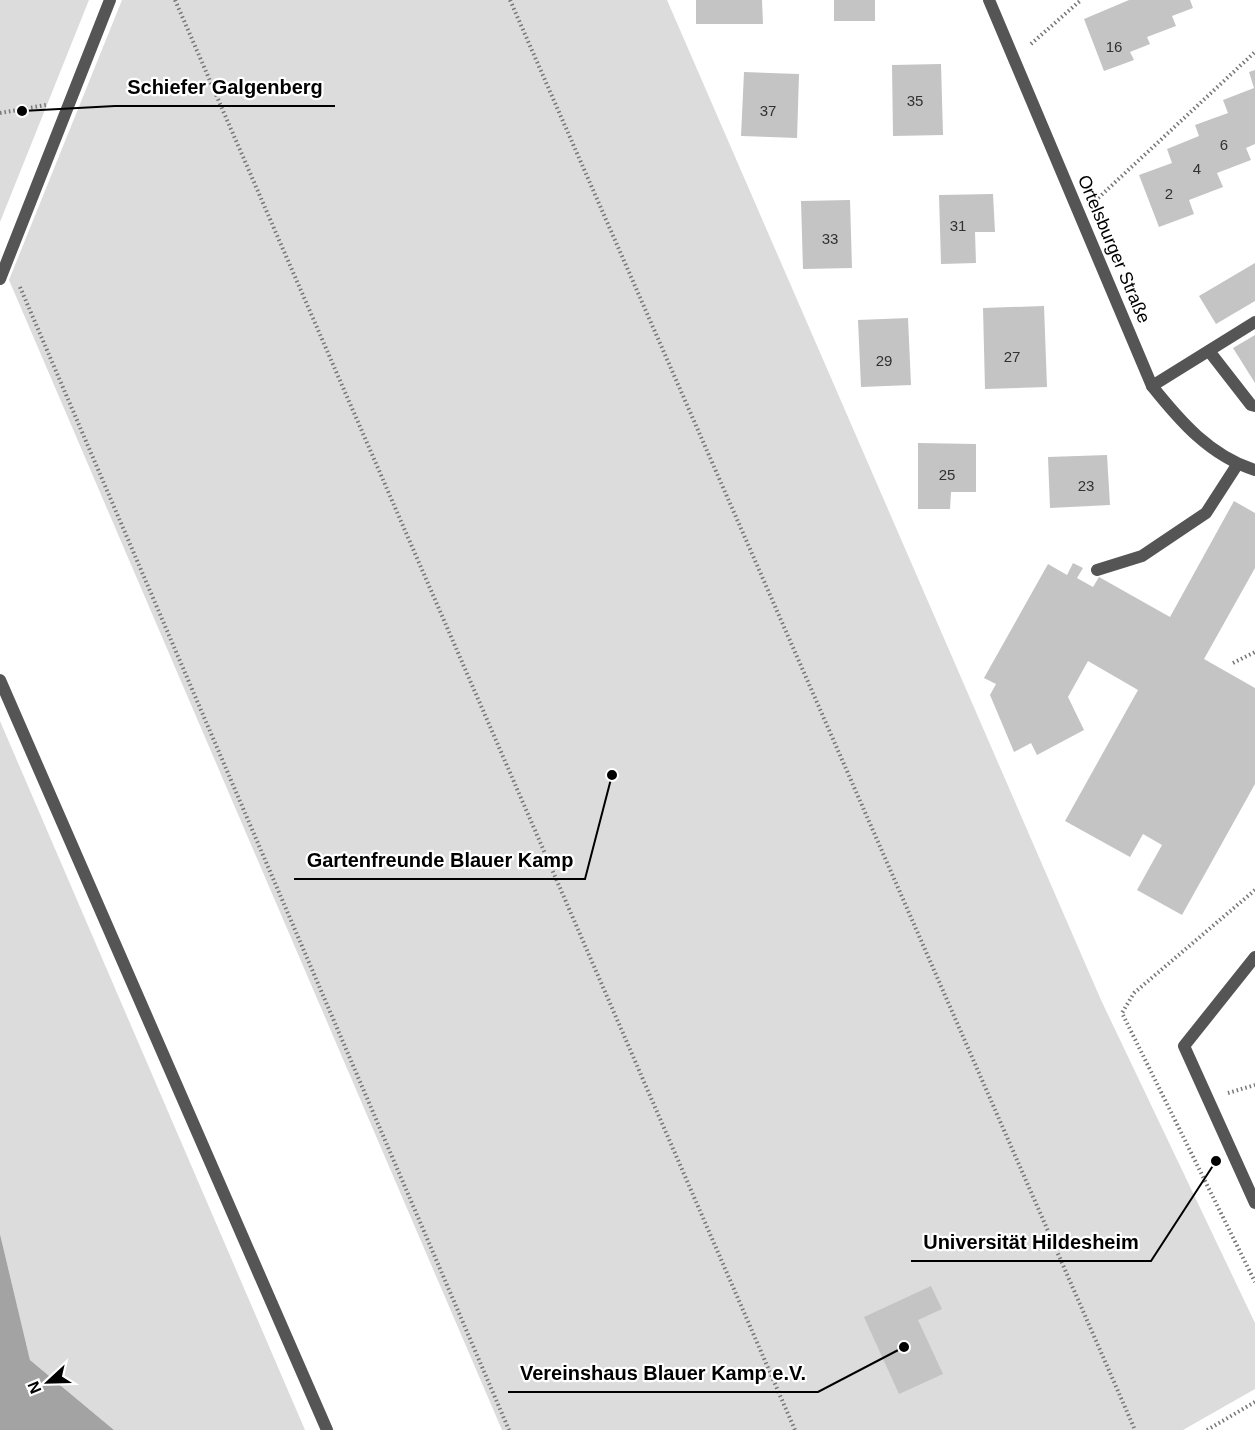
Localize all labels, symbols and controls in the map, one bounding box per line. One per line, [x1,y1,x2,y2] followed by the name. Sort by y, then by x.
[1106,38,1122,55] house number: 16
[115,68,335,106] callout: Schiefer Galgenberg
[127,76,323,98] text: Schiefer Galgenberg
[907,92,923,109] house number: 35
[760,102,776,119] house number: 37
[1220,136,1228,153] house number: 6
[1193,160,1201,177] house number: 4
[1074,172,1154,326] street label: Ortelsburger Straße
[1165,185,1173,202] house number: 2
[950,217,966,234] house number: 31
[822,230,838,247] house number: 33
[1004,348,1020,365] house number: 27
[876,352,892,369] house number: 29
[939,466,955,483] house number: 25
[1078,477,1094,494] house number: 23
[294,841,585,879] callout: Gartenfreunde Blauer Kamp
[307,849,573,871] text: Gartenfreunde Blauer Kamp
[911,1223,1151,1261] callout: Universität Hildesheim
[923,1231,1139,1253] text: Universität Hildesheim
[18,1352,78,1412] north arrow
[508,1354,818,1392] callout: Vereinshaus Blauer Kamp e.V.
[520,1362,806,1384] text: Vereinshaus Blauer Kamp e.V.
[25,1379,45,1396] text: N

